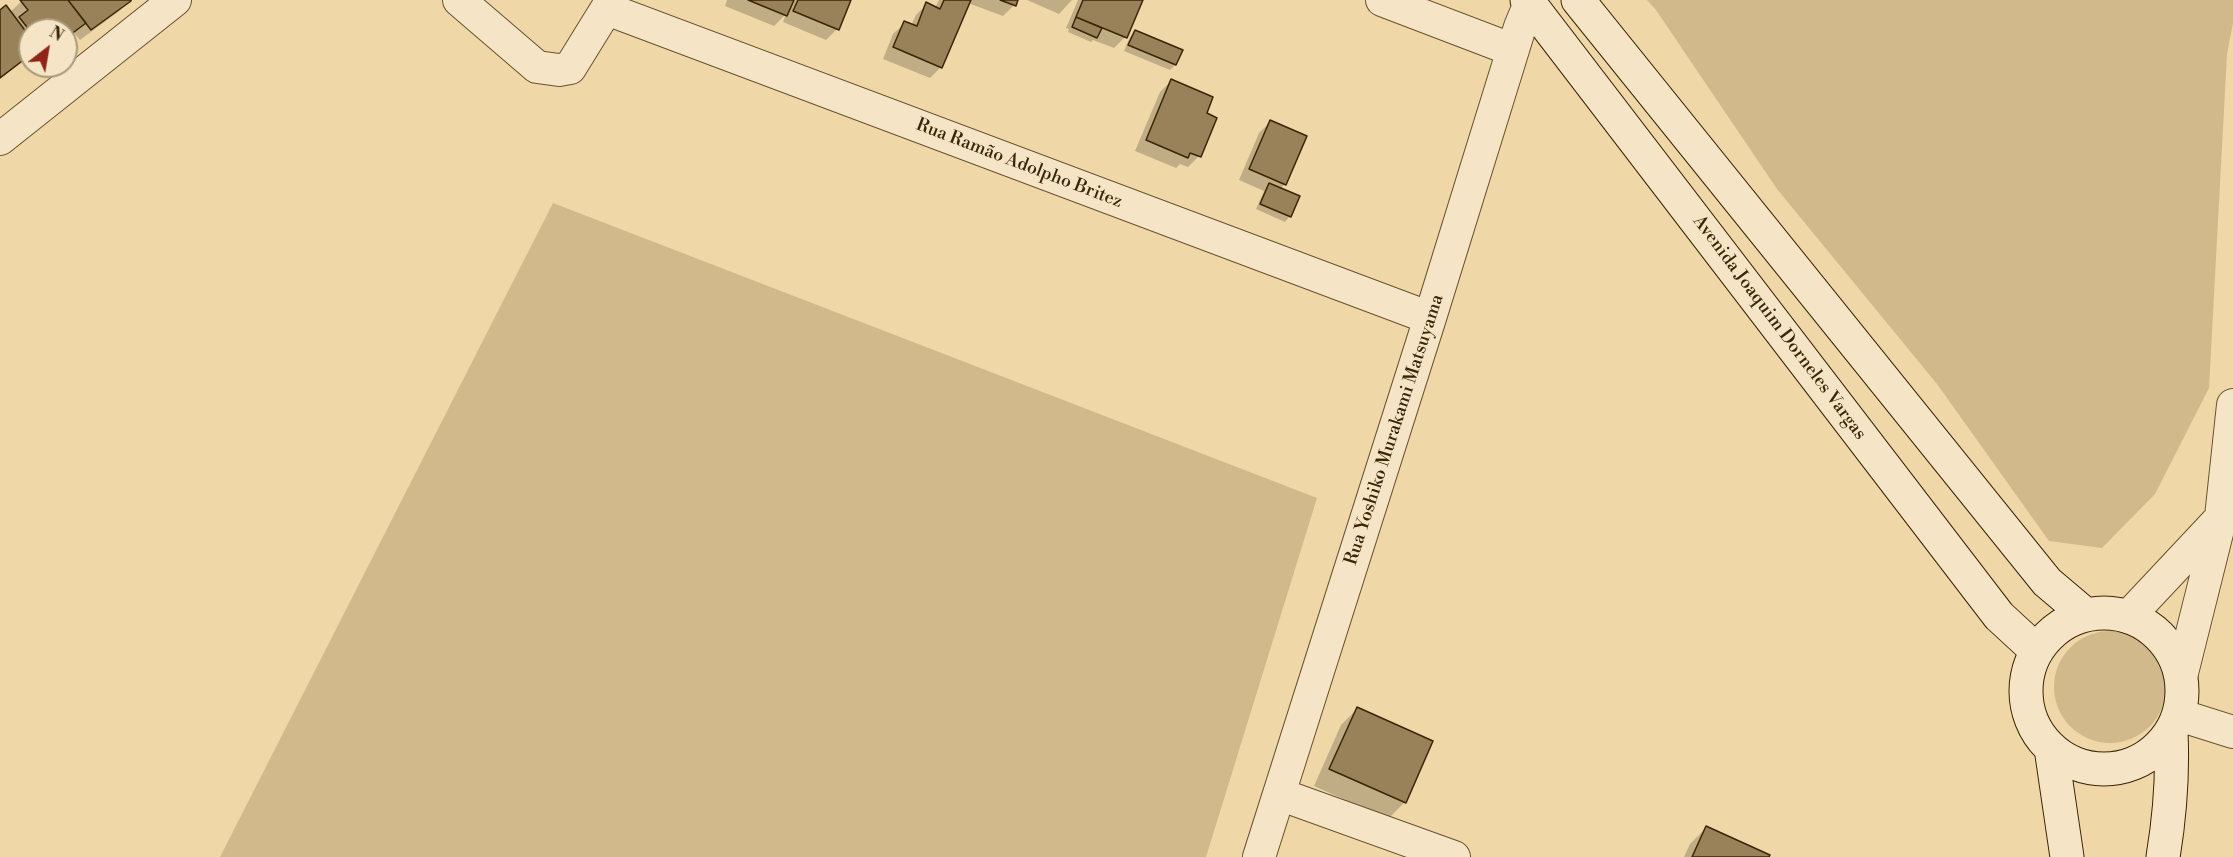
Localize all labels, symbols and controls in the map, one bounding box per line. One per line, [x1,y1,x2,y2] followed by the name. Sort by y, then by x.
[18,18,78,78] north arrow
[46,22,67,46] text: N
[913,115,1125,213] street label: Rua Ramão Adolpho Britez
[1688,212,1870,444] street label: Avenida Joaquim Dorneles Vargas
[1341,292,1449,568] street label: Rua Yoshiko Murakami Matsuyama

